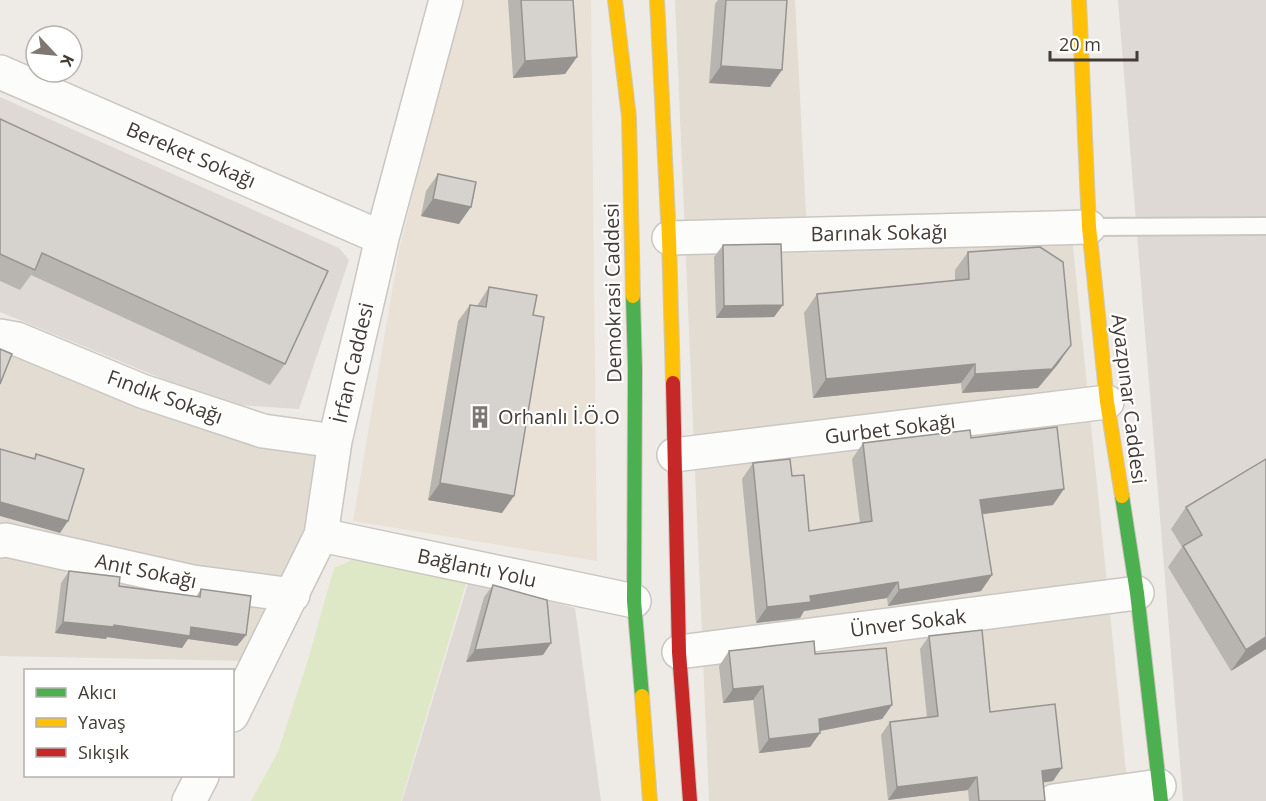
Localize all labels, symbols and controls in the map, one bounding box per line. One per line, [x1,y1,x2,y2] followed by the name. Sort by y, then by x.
[24,24,84,84] north arrow
[1050,24,1137,62] scale bar
[1059,32,1101,56] text: 20 m
[55,51,80,71] text: K
[122,115,260,194] street label: Bereket Sokağı
[597,203,628,383] street label: Demokrasi Caddesi
[810,218,948,247] street label: Barınak Sokağı
[326,300,380,426] street label: İrfan Caddesi
[1106,312,1153,486] street label: Ayazpınar Caddesi
[104,363,227,430] street label: Fındık Sokağı
[498,403,620,430] place label: Orhanlı İ.Ö.O
[467,404,493,430] building icon: Orhanlı İ.Ö.O
[823,407,957,450] street label: Gurbet Sokağı
[415,542,539,593] street label: Bağlantı Yolu
[93,547,199,594] street label: Anıt Sokağı
[848,602,968,643] street label: Ünver Sokak
[24,669,234,777] legend
[78,680,117,704] text: Akıcı
[78,710,126,734] text: Yavaş
[78,740,130,764] text: Sıkışık

